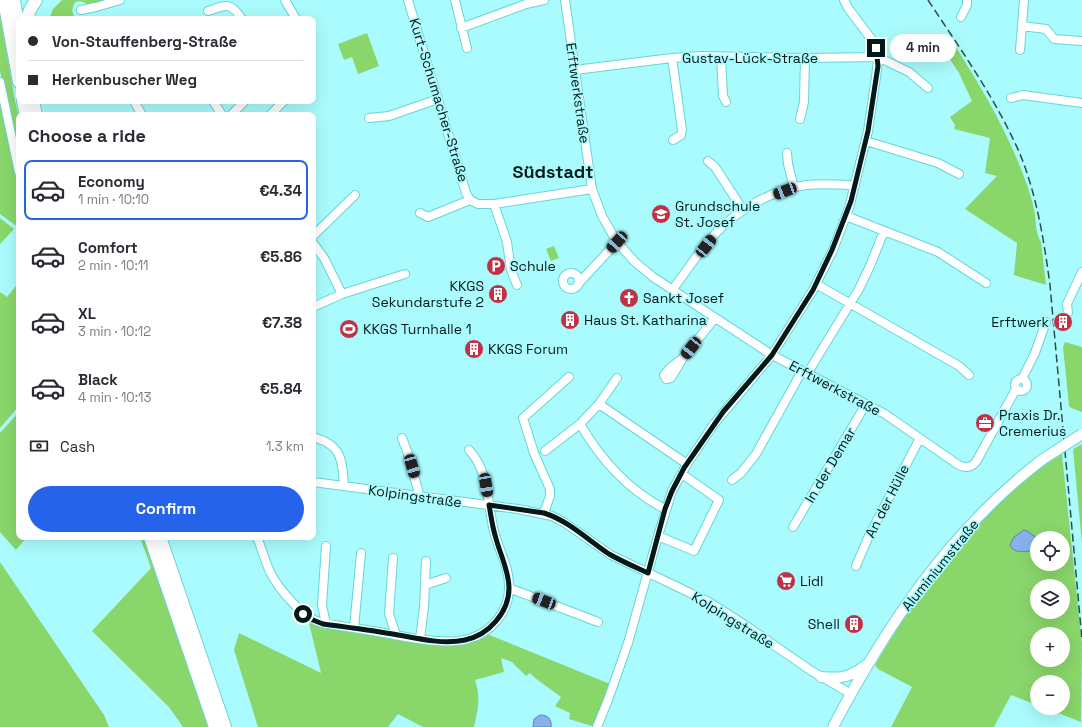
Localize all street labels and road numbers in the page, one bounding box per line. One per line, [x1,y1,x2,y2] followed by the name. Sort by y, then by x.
[405,16,473,184] street label: Kurt-Schumacher-Straße
[562,42,594,144] street label: Erftwerkstraße
[682,49,818,67] street label: Gustav-Lück-Straße
[786,356,884,420] street label: Erftwerkstraße
[800,424,860,506] street label: In der Demar
[861,461,913,541] street label: An der Hülle
[367,481,463,511] street label: Kolpingstraße
[898,516,982,614] street label: Aluminiumstraße
[688,587,778,653] street label: Kolpingstraße

